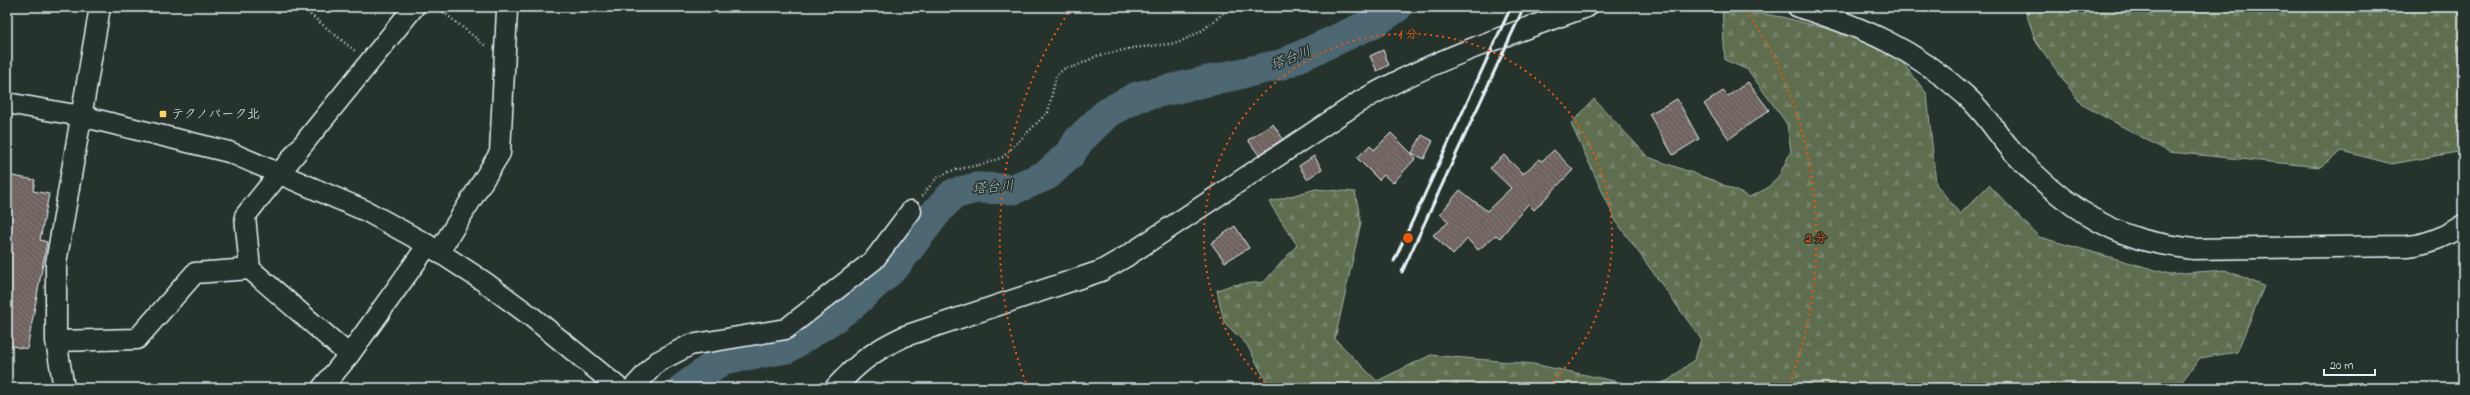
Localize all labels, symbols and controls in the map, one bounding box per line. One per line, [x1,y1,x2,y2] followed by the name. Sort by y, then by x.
[1399,26,1417,44] text: 1 分
[1268,42,1314,76] water label: 塔台川
[171,105,260,124] place label: テクノパーク北
[158,109,168,119] marker: テクノパーク北
[971,176,1015,200] water label: 塔台川
[1805,230,1826,248] text: 2 分
[1401,231,1415,245] centre of rings
[2324,351,2375,377] scale bar
[2330,357,2353,375] text: 20 m

